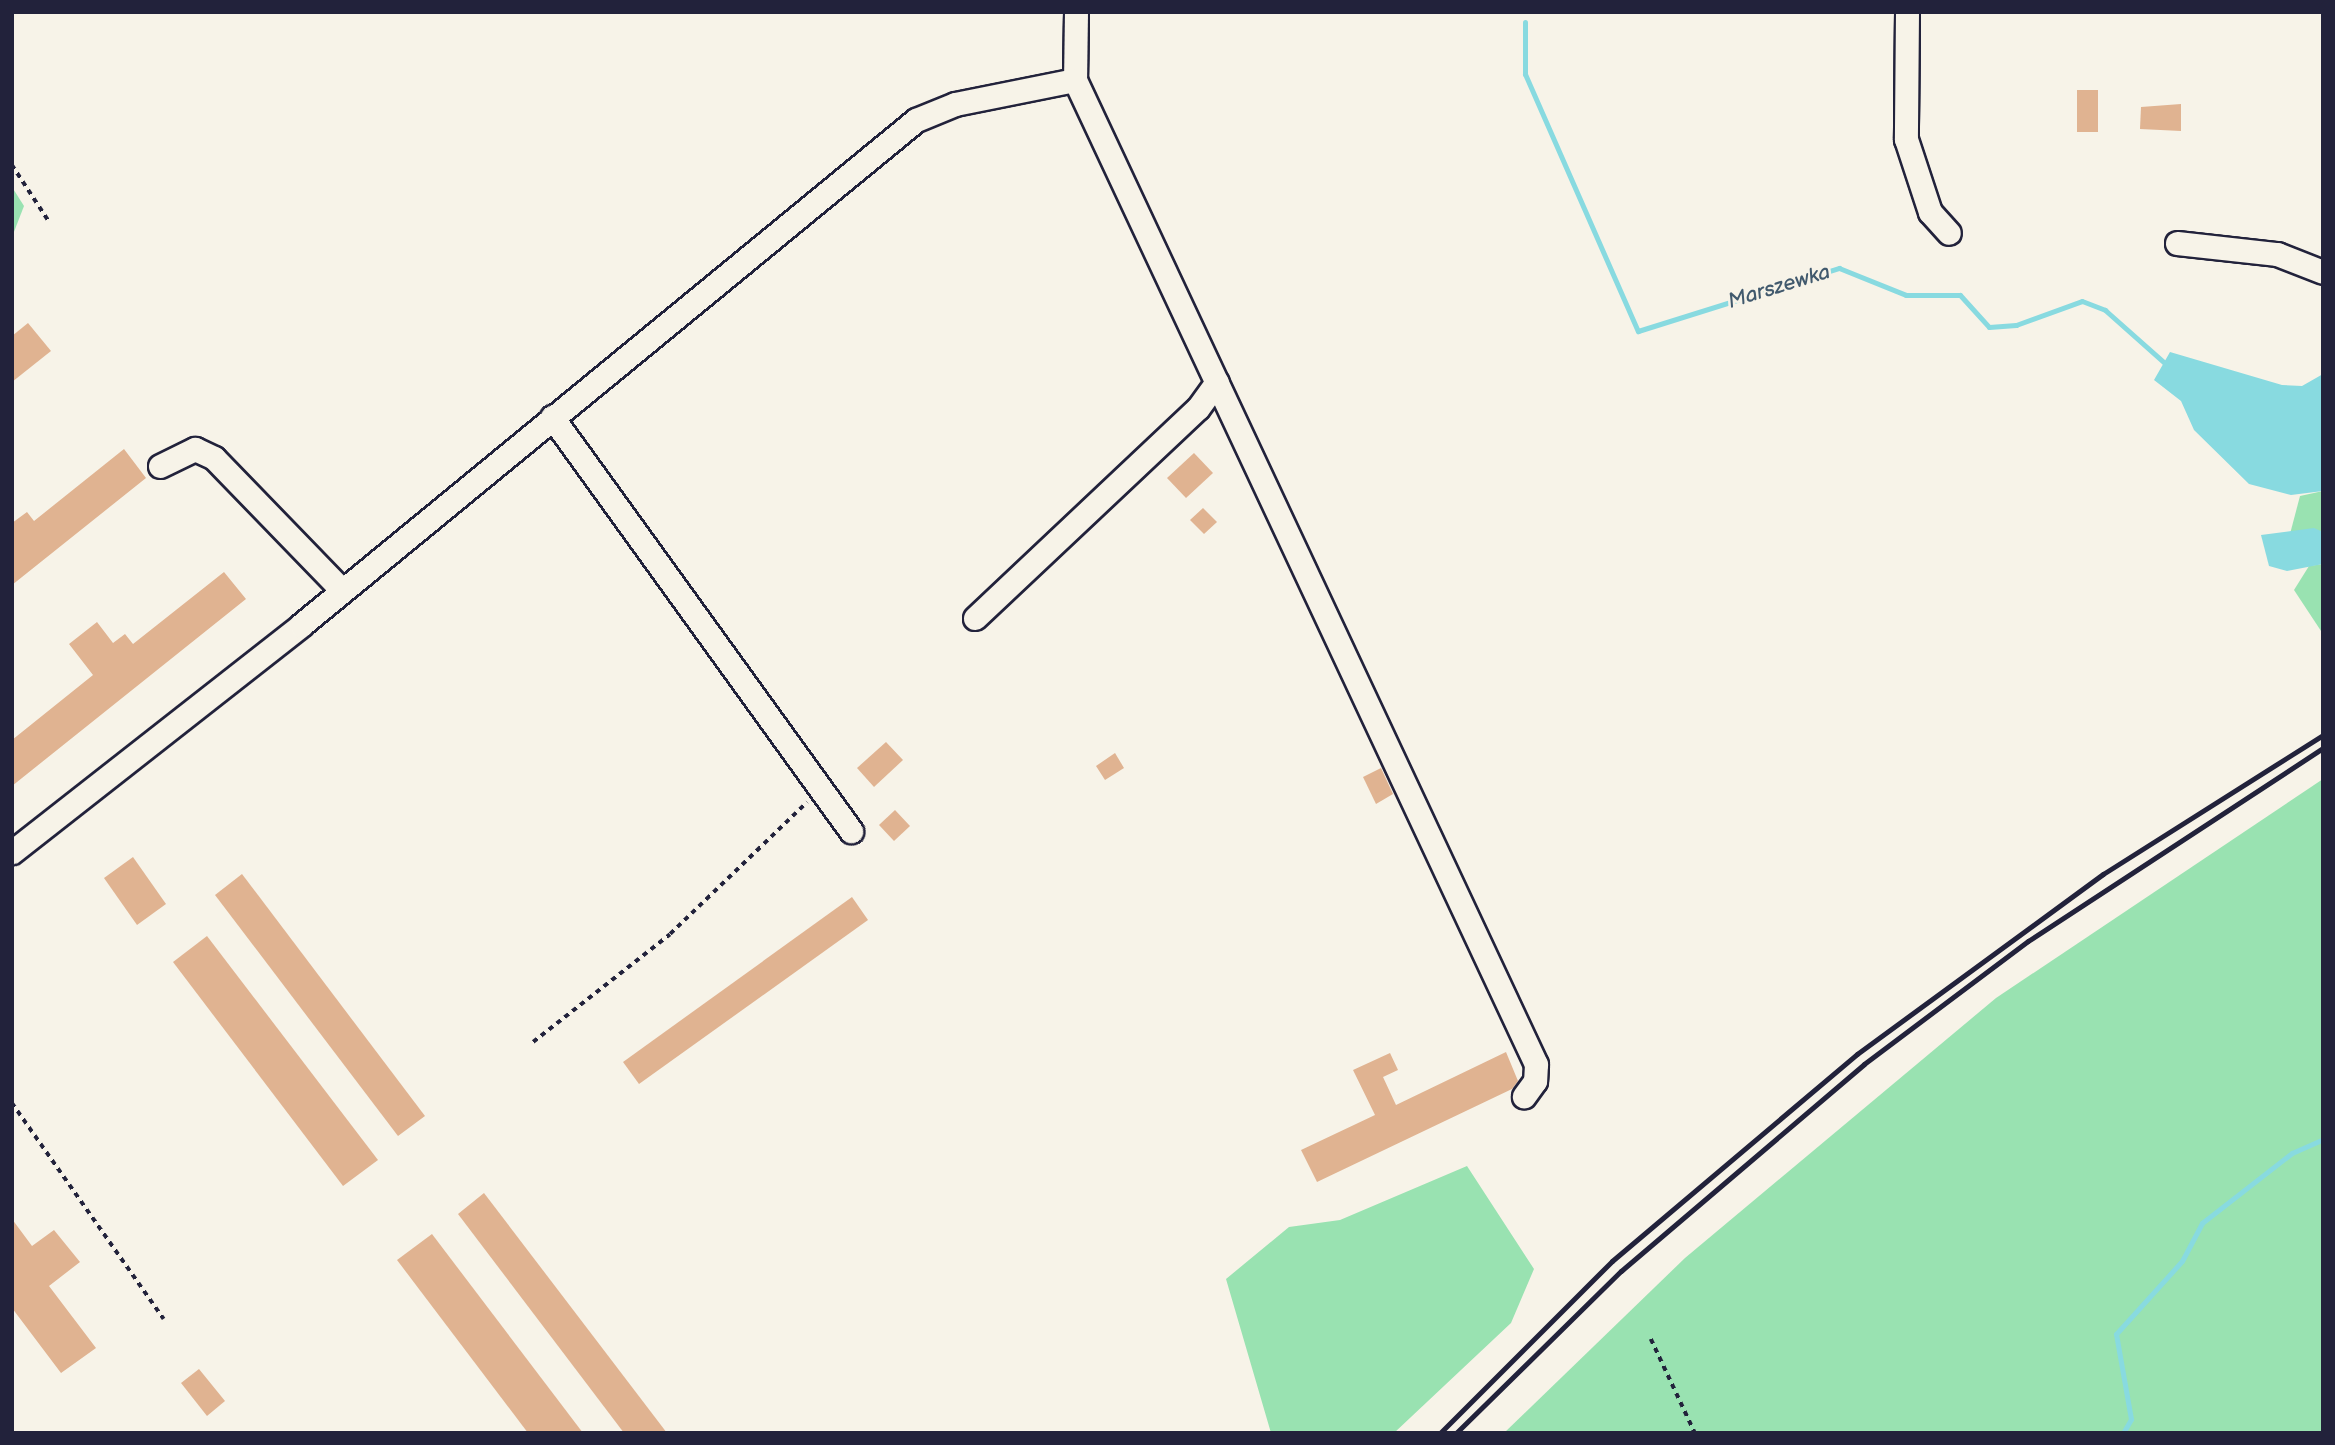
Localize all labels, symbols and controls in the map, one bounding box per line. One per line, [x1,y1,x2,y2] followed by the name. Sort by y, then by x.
[1725,259,1833,315] water label: Marszewka

